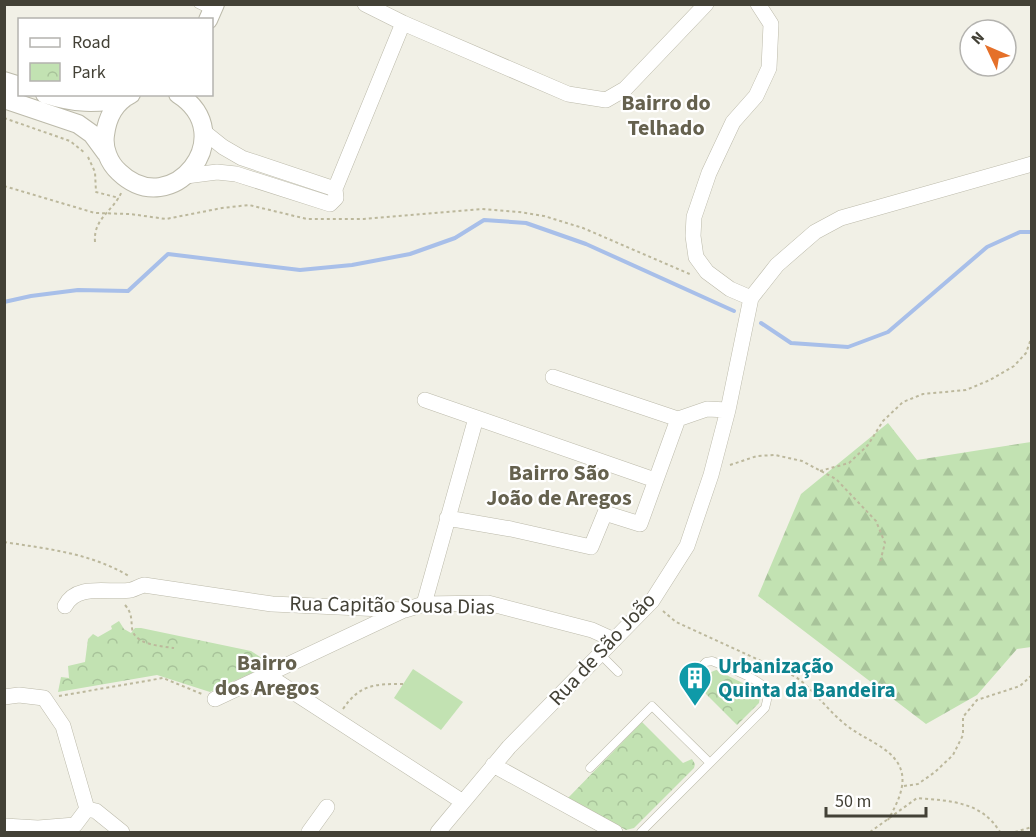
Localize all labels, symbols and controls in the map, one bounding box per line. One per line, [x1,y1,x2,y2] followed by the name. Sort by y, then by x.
[18,18,213,96] legend
[958,18,1018,78] north arrow
[966,27,990,50] text: N
[72,30,111,55] text: Road
[72,60,106,85] text: Park
[621,87,711,144] district label: Bairro do Telhado
[486,457,632,514] district label: Bairro São João de Aregos
[542,586,662,712] street label: Rua de São João
[289,588,495,622] street label: Rua Capitão Sousa Dias
[215,647,319,704] district label: Bairro dos Aregos
[718,651,896,705] place label: Urbanização Quinta da Bandeira
[677,660,713,707] building icon: Urbanização Quinta da Bandeira
[826,780,926,818] scale bar
[835,789,871,814] text: 50 m

